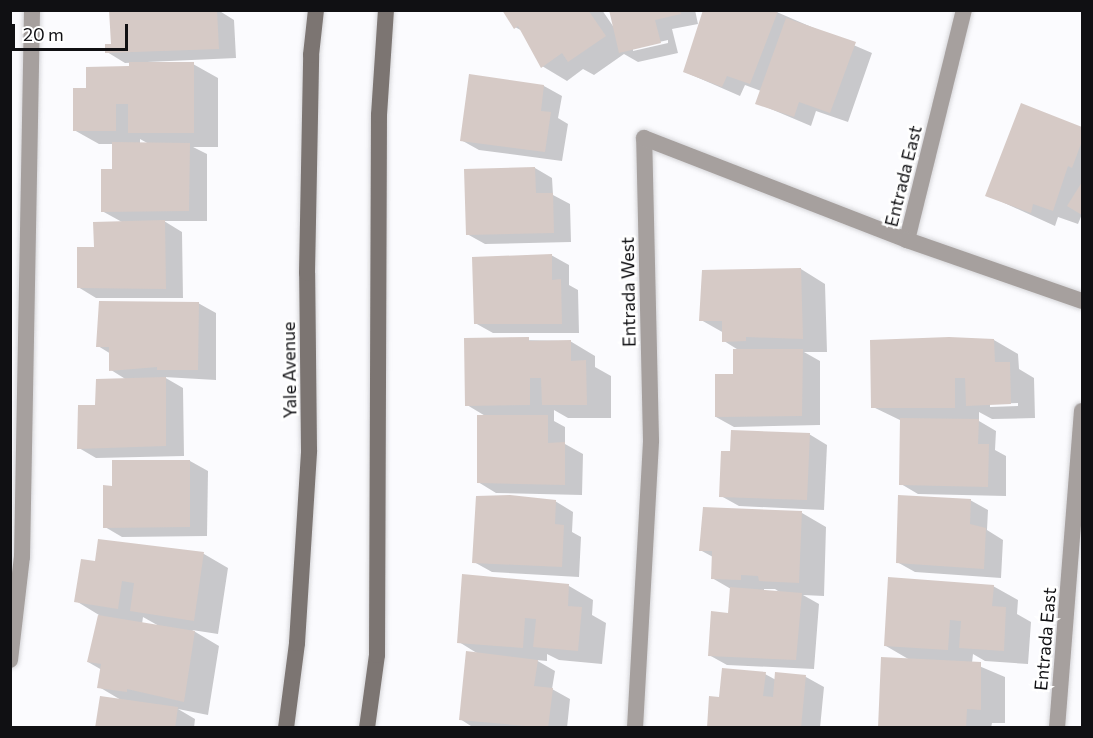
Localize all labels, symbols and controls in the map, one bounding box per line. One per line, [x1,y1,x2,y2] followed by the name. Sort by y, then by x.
[15,12,130,50] scale bar
[23,23,64,45] text: 20 m
[880,123,926,229] street label: Entrada East
[616,237,640,347] street label: Entrada West
[277,321,301,419] street label: Yale Avenue
[1030,586,1060,692] street label: Entrada East

